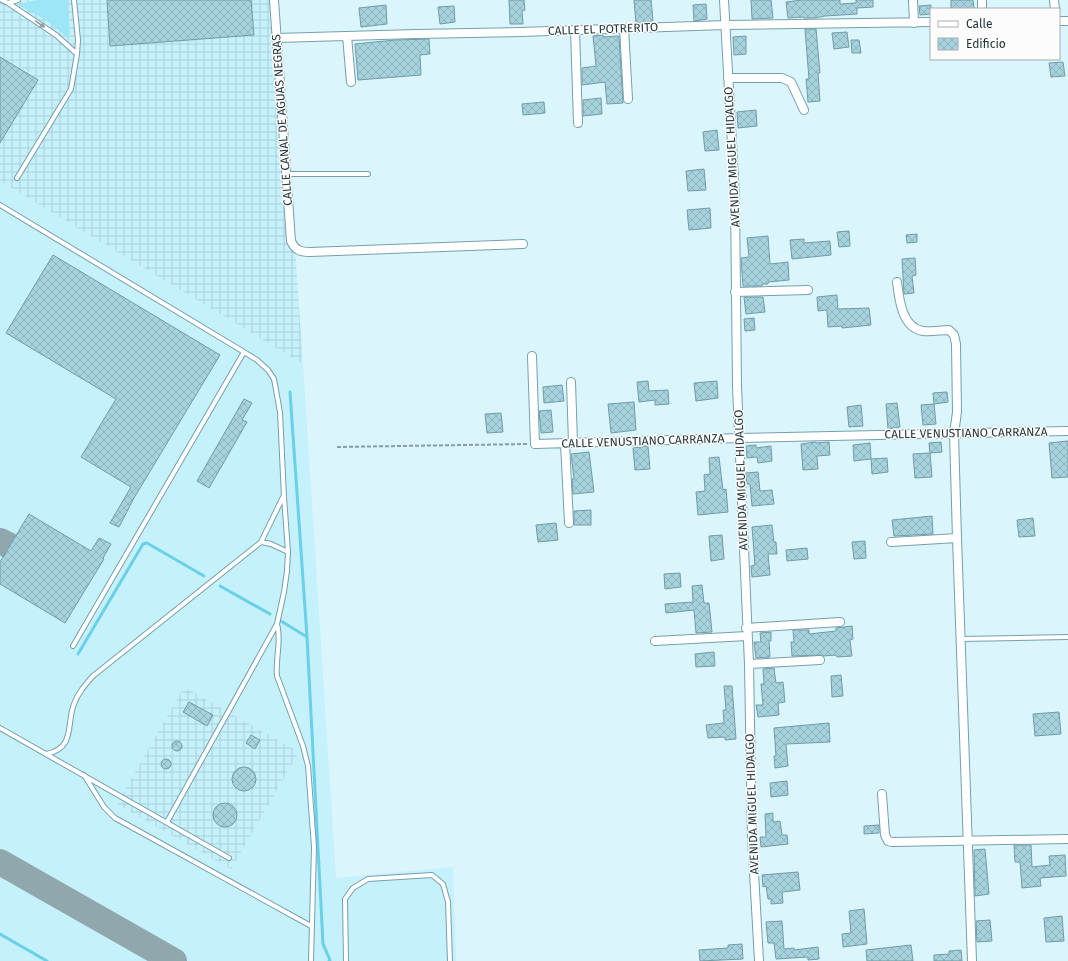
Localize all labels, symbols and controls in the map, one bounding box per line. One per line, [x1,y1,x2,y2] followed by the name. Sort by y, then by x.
[930,8,1060,60] legend
[966,17,993,31] text: Calle
[35,20,46,28] one-way arrow
[548,20,658,38] street label: CALLE EL POTRERITO
[269,33,295,206] street label: CALLE CANAL DE AGUAS NEGRAS
[966,37,1006,51] text: Edificio
[721,86,743,228] street label: AVENIDA MIGUEL HIDALGO
[732,409,750,551] street label: AVENIDA MIGUEL HIDALGO
[884,425,1048,441] street label: CALLE VENUSTIANO CARRANZA
[561,431,725,451] street label: CALLE VENUSTIANO CARRANZA
[743,733,761,875] street label: AVENIDA MIGUEL HIDALGO

